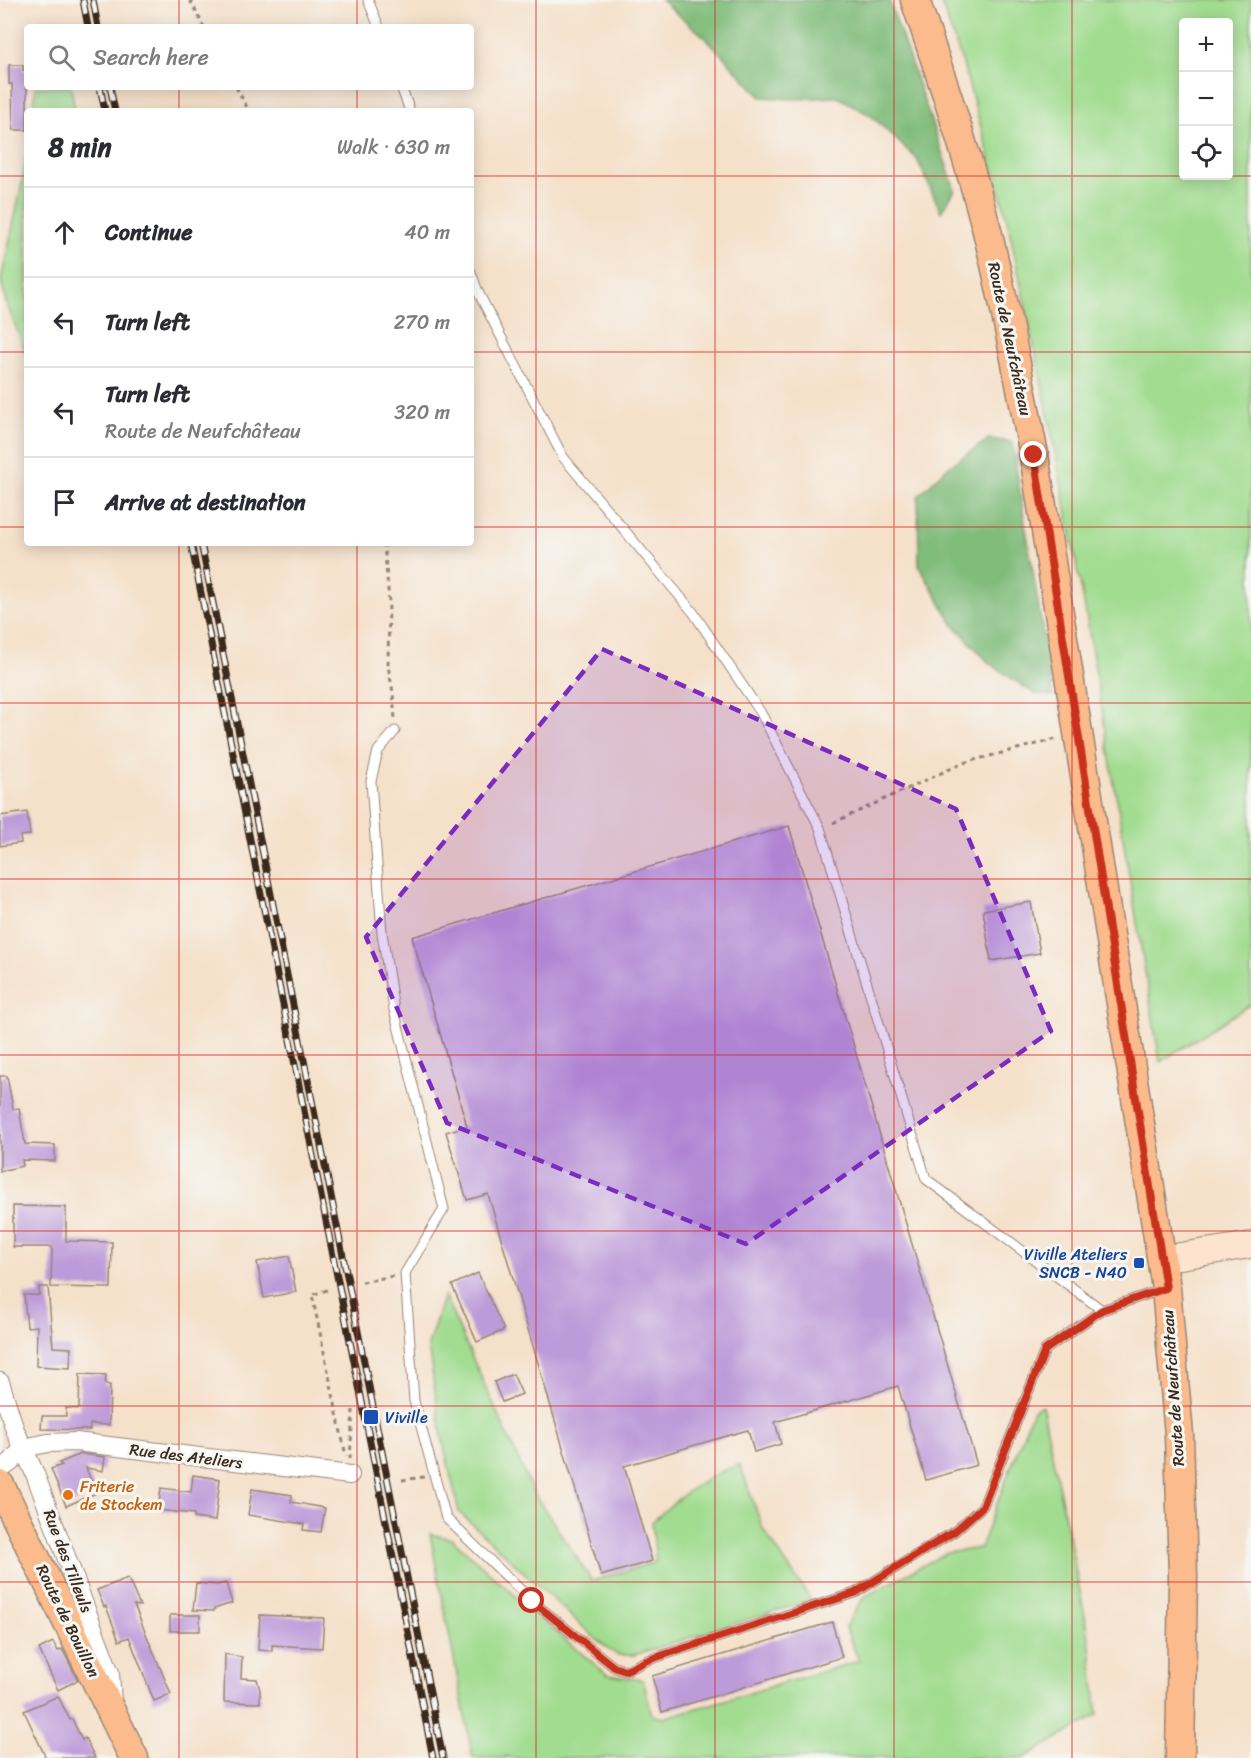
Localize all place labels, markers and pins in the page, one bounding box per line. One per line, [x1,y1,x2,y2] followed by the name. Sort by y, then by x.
[1024,1240,1128,1287] place label: Viville Ateliers SNCB - N40
[1132,1256,1146,1270] marker: Viville Ateliers SNCB - N40
[385,1403,428,1432] place label: Viville
[362,1408,380,1426] marker: Viville
[80,1472,162,1519] place label: Friterie de Stockem
[61,1488,75,1502] marker: Friterie de Stockem

